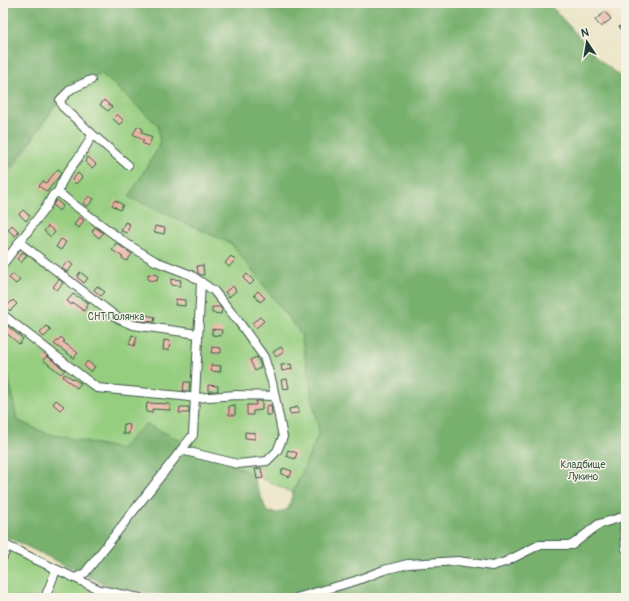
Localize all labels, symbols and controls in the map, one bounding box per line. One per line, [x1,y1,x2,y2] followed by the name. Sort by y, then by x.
[567,22,607,62] north arrow
[580,25,591,40] text: N
[88,311,145,323] park label: СНТ Полянка
[561,459,605,483] park label: Кладбище Лукино

